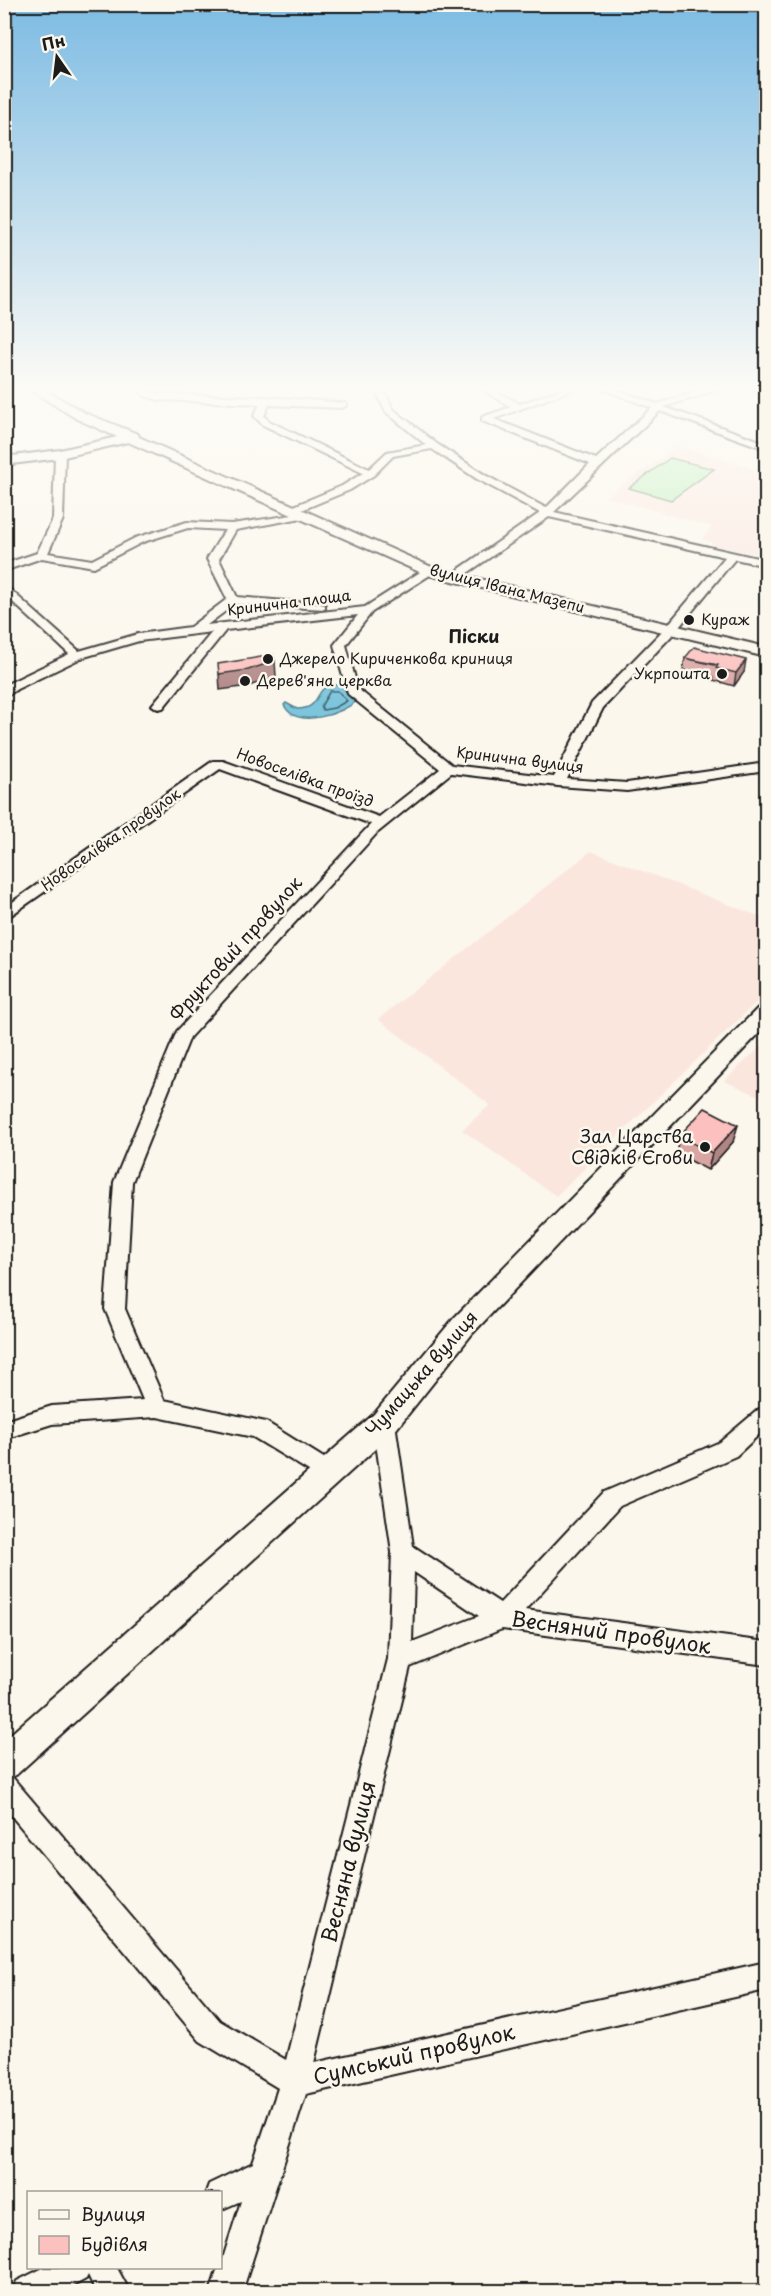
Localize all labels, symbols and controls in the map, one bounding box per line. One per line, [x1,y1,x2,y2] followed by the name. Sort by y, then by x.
[27,27,87,87] north arrow
[39,27,67,56] text: Пн
[428,557,587,618] street label: вулиця Івана Мазепи
[226,582,352,620] street label: Кринична площа
[701,607,749,630] place label: Кураж
[682,613,696,627] marker: Кураж
[448,622,500,649] district label: Піски
[279,646,513,669] place label: Джерело Кириченкова криниця
[261,652,275,666] marker: Джерело Кириченкова криниця
[634,661,711,684] place label: Укрпошта
[715,667,729,681] marker: Укрпошта
[256,668,392,691] place label: Дерев'яна церква
[238,674,252,688] marker: Дерев'яна церква
[455,739,585,778] street label: Кринична вулиця
[234,741,377,812] street label: Новоселівка проїзд
[36,782,185,896] street label: Новоселівка провулок
[162,869,308,1027] street label: Фруктовий провулок
[571,1122,694,1170] place label: Зал Царства Свідків Єгови
[698,1140,712,1154] marker: Зал Царства Свідків Єгови
[359,1304,483,1442] street label: Чумацька вулиця
[509,1601,714,1661] street label: Весняний провулок
[311,1777,383,1946] street label: Весняна вулиця
[310,2014,518,2092] street label: Сумський провулок
[27,2191,222,2269] legend
[81,2200,146,2227] text: Вулиця
[81,2230,148,2257] text: Будівля

